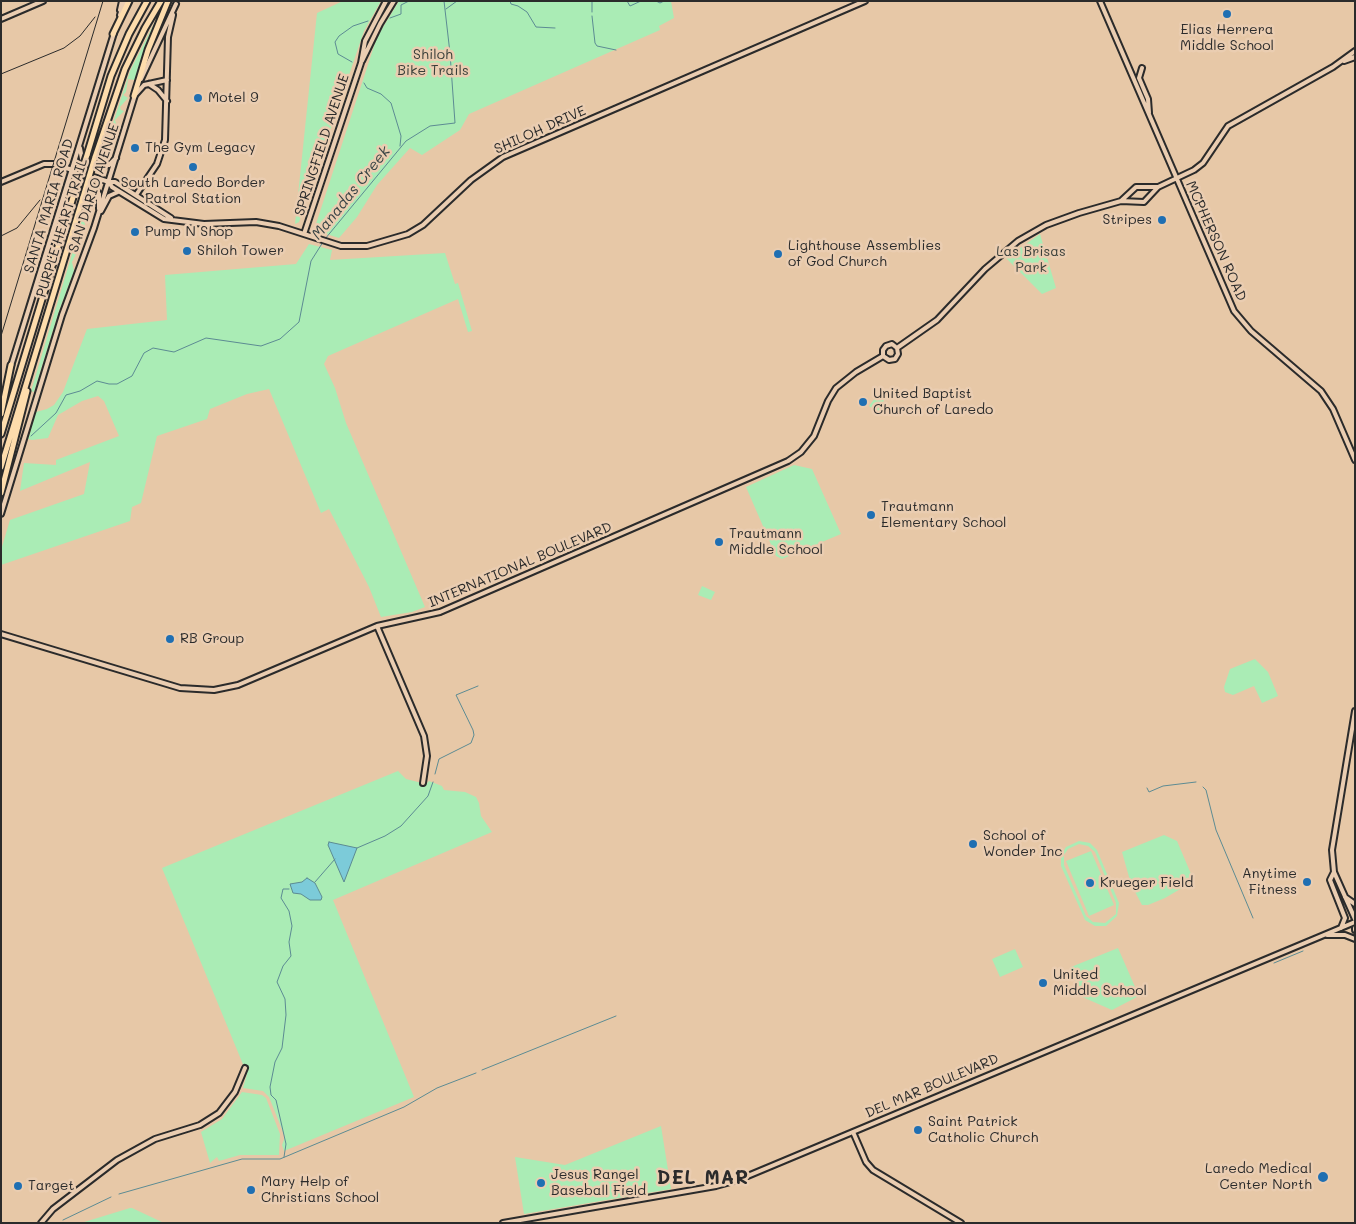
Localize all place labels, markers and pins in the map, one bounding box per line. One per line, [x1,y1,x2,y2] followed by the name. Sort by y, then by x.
[1221,8,1233,20] marker: Elias Herrera Middle School
[1180,22,1274,54] place label: Elias Herrera Middle School
[208,90,259,106] place label: Motel 9
[192,92,204,104] marker: Motel 9
[145,140,256,156] place label: The Gym Legacy
[129,142,141,154] marker: The Gym Legacy
[187,161,199,173] marker: South Laredo Border Patrol Station
[121,175,265,208] place label: South Laredo Border Patrol Station
[1103,212,1152,228] place label: Stripes
[1156,214,1168,226] marker: Stripes
[145,224,233,240] place label: Pump N Shop
[129,226,141,238] marker: Pump N Shop
[788,238,941,270] place label: Lighthouse Assemblies of God Church
[197,243,284,259] place label: Shiloh Tower
[181,245,193,257] marker: Shiloh Tower
[772,248,784,260] marker: Lighthouse Assemblies of God Church
[873,386,993,418] place label: United Baptist Church of Laredo
[857,396,869,408] marker: United Baptist Church of Laredo
[881,499,1007,532] place label: Trautmann Elementary School
[865,509,877,521] marker: Trautmann Elementary School
[729,526,823,558] place label: Trautmann Middle School
[713,536,725,548] marker: Trautmann Middle School
[180,631,244,647] place label: RB Group
[164,633,176,645] marker: RB Group
[983,828,1063,860] place label: School of Wonder Inc
[967,838,979,850] marker: School of Wonder Inc
[1242,866,1297,899] place label: Anytime Fitness
[1100,875,1193,891] place label: Krueger Field
[1301,876,1313,888] marker: Anytime Fitness
[1084,877,1096,889] marker: Krueger Field
[1053,967,1147,1000] place label: United Middle School
[1037,977,1049,989] marker: United Middle School
[928,1114,1038,1146] place label: Saint Patrick Catholic Church
[912,1124,924,1136] marker: Saint Patrick Catholic Church
[1205,1161,1312,1194] place label: Laredo Medical Center North
[551,1167,646,1200] place label: Jesus Rangel Baseball Field
[1316,1170,1330,1184] marker: Laredo Medical Center North
[261,1174,379,1206] place label: Mary Help of Christians School
[535,1177,547,1189] marker: Jesus Rangel Baseball Field
[28,1178,74,1194] place label: Target
[12,1180,24,1192] marker: Target
[245,1184,257,1196] marker: Mary Help of Christians School

